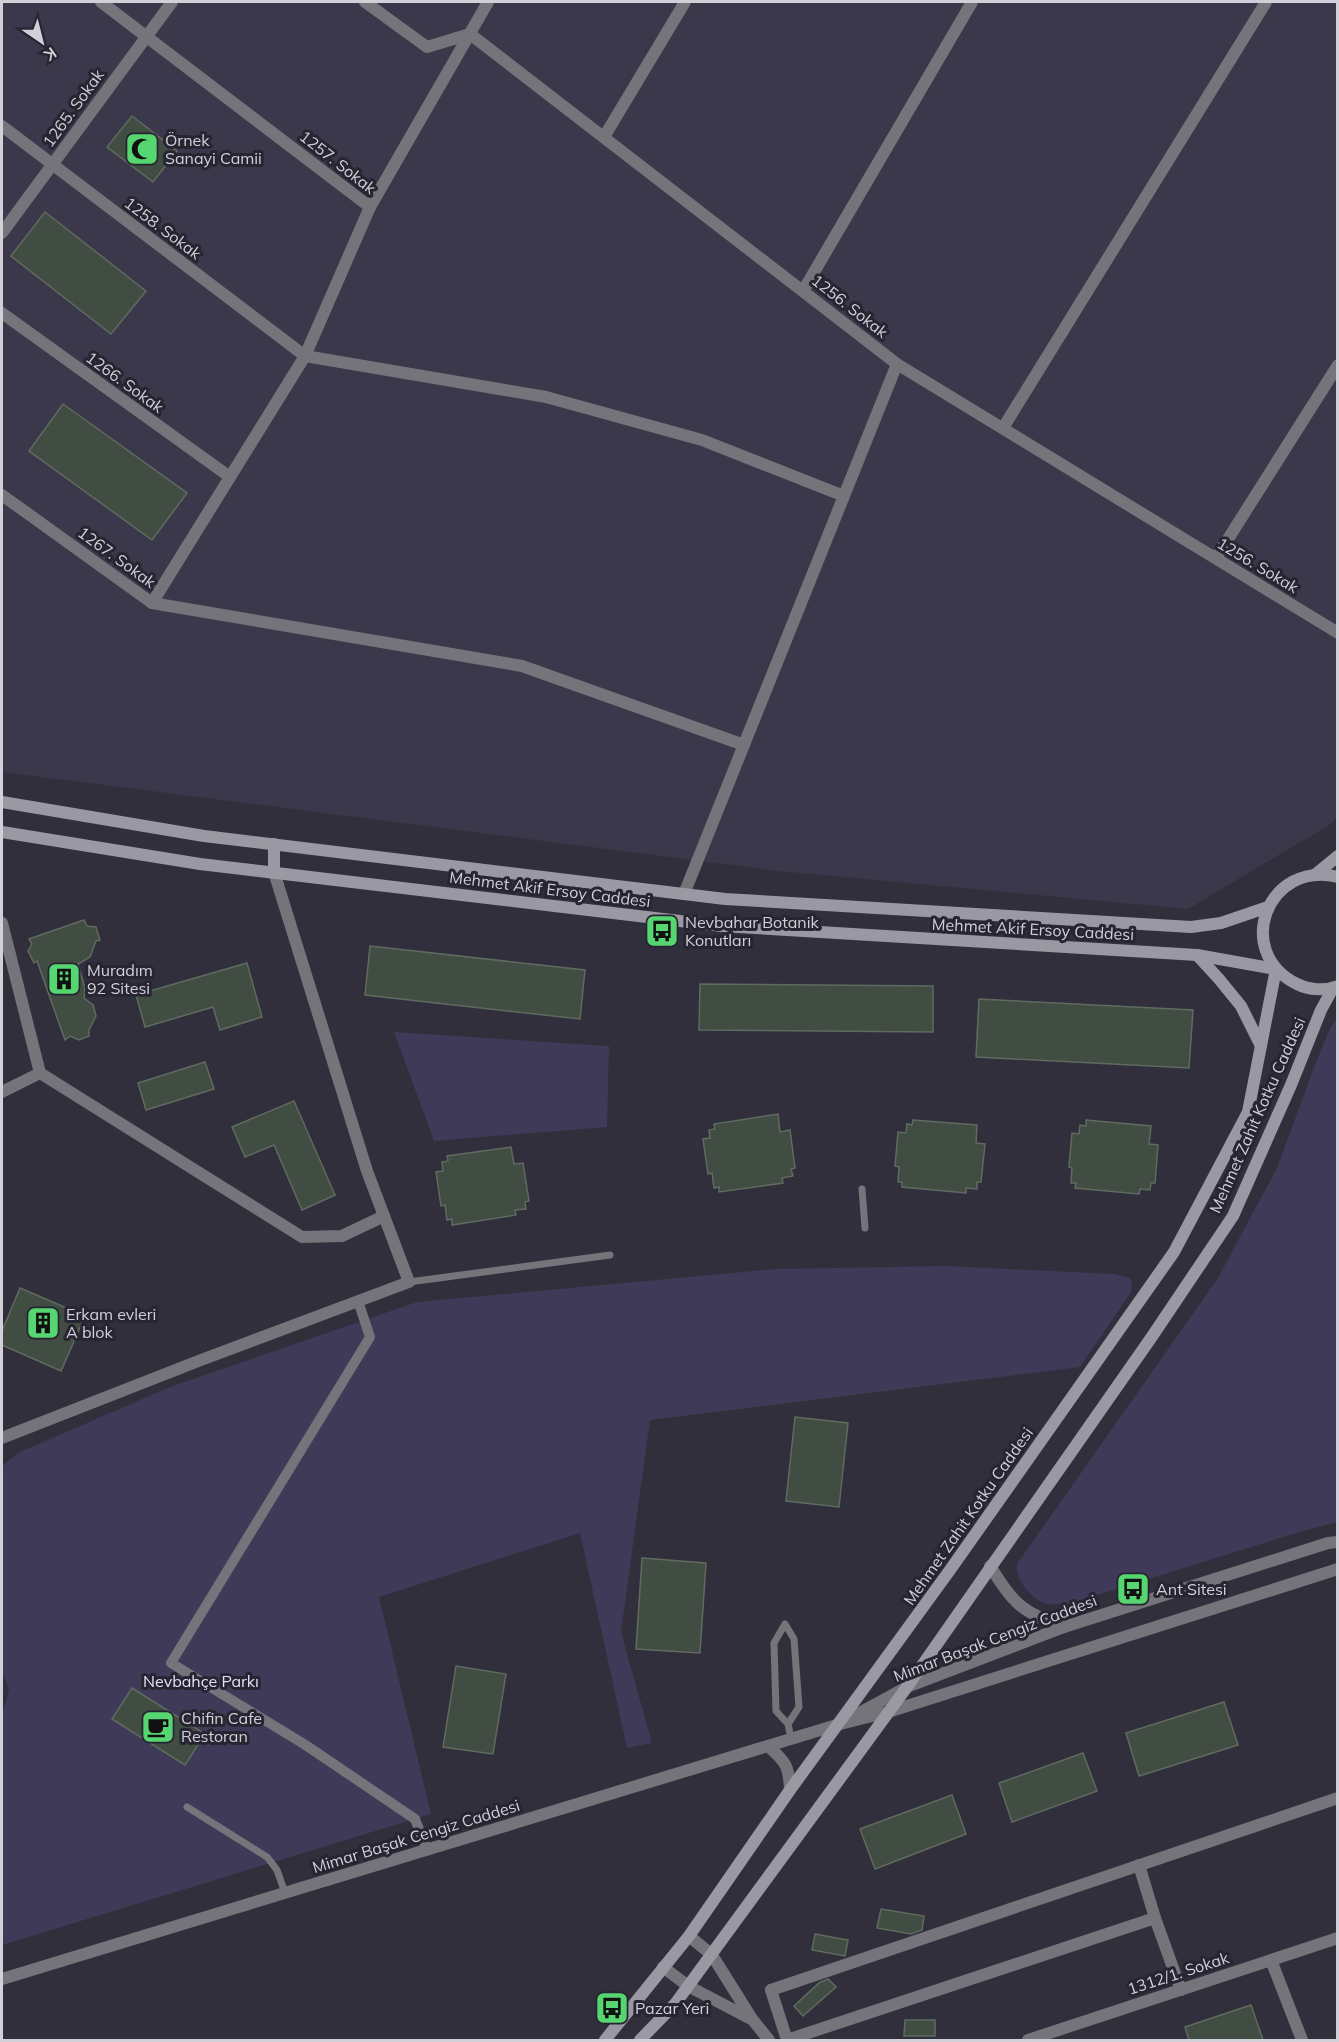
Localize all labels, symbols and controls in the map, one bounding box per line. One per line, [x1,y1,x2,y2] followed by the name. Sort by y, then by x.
[12,12,72,72] north arrow
[39,43,61,66] text: K
[38,65,108,151] street label: 1265. Sokak
[296,126,381,198] street label: 1257. Sokak
[165,130,262,168] place label: Örnek Sanayi Camii
[124,131,160,167] mosque icon: Örnek Sanayi Camii
[121,193,206,264] street label: 1258. Sokak
[808,270,893,342] street label: 1256. Sokak
[82,347,168,417] street label: 1266. Sokak
[74,522,160,592] street label: 1267. Sokak
[1214,533,1303,597] street label: 1256. Sokak
[448,867,652,911] street label: Mehmet Akif Ersoy Caddesi
[685,912,820,950] place label: Nevbahar Botanik Konutları
[644,913,680,949] bus stop icon: Nevbahar Botanik Konutları
[931,914,1135,944] street label: Mehmet Akif Ersoy Caddesi
[87,960,153,998] place label: Muradım 92 Sitesi
[46,961,82,997] building icon: Muradım 92 Sitesi
[1205,1014,1309,1216] street label: Mehmet Zahit Kotku Caddesi
[66,1304,156,1342] place label: Erkam evleri A blok
[25,1305,61,1341] building icon: Erkam evleri A blok
[899,1423,1037,1609] street label: Mehmet Zahit Kotku Caddesi
[1115,1571,1151,1607] bus stop icon: Ant Sitesi
[1156,1579,1227,1599] place label: Ant Sitesi
[891,1590,1099,1686] street label: Mimar Başak Cengiz Caddesi
[143,1671,259,1691] park label: Nevbahçe Parkı
[181,1708,262,1746] place label: Chifin Cafe Restoran
[140,1709,176,1745] cafe icon: Chifin Cafe Restoran
[310,1795,522,1877] street label: Mimar Başak Cengiz Caddesi
[1125,1947,1232,1999] street label: 1312/1. Sokak
[594,1990,630,2026] bus stop icon: Pazar Yeri
[635,1998,709,2018] place label: Pazar Yeri

